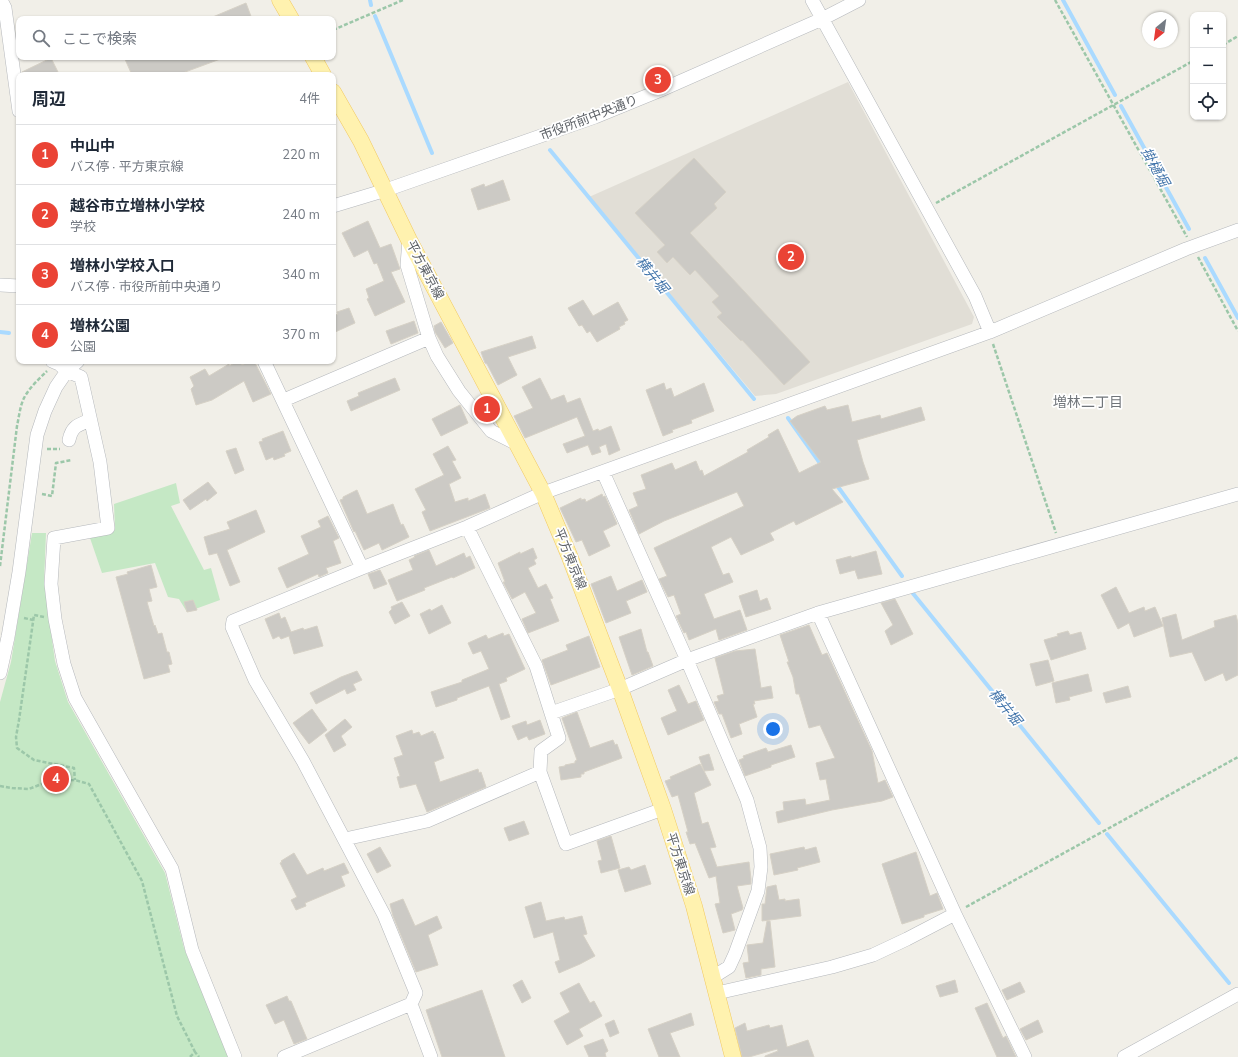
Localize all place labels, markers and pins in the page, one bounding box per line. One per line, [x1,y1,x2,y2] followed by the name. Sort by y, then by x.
[645,65,671,95] pin: 3
[778,242,804,272] pin: 2
[474,394,500,424] pin: 1
[43,764,69,794] pin: 4

